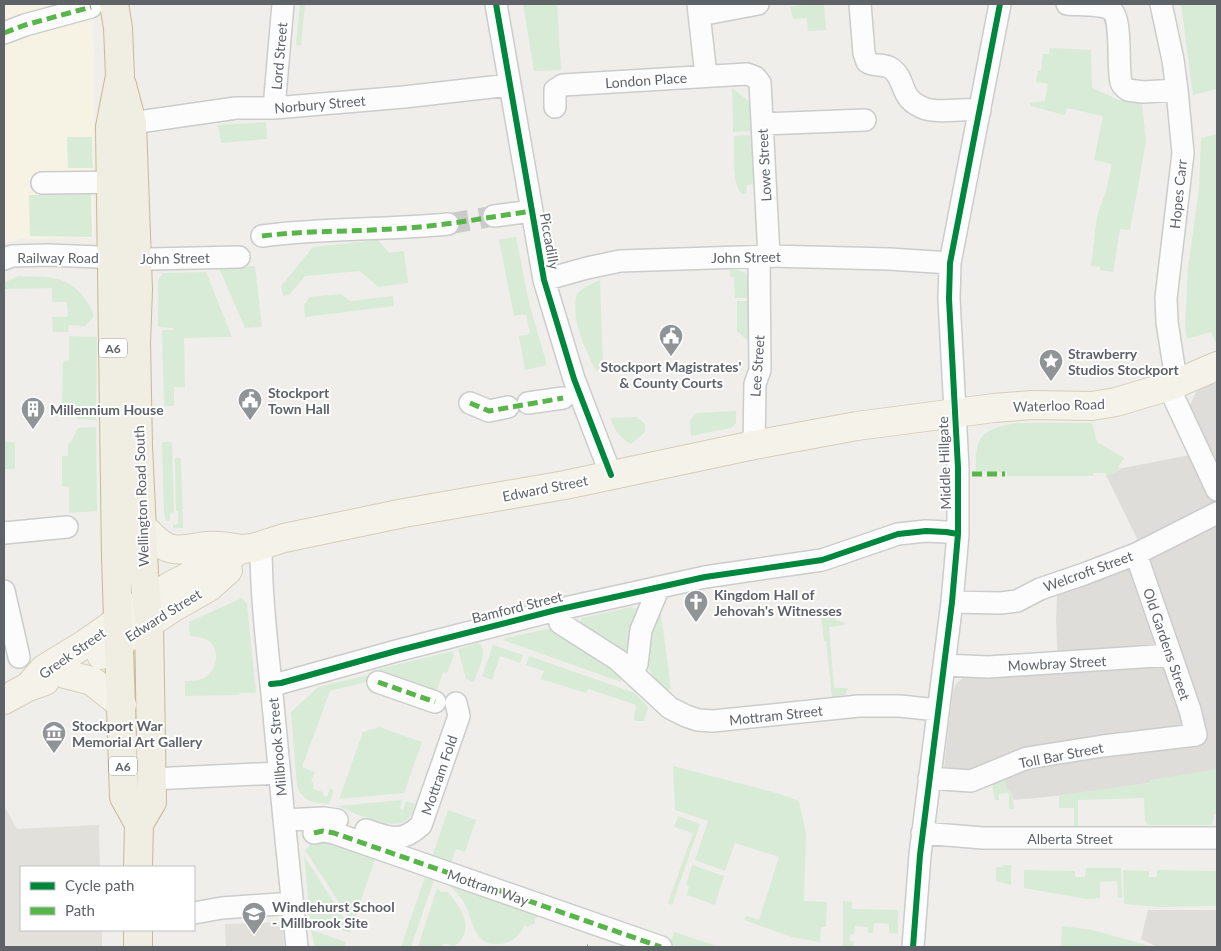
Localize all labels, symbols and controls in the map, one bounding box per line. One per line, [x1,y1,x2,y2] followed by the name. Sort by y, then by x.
[268,22,290,90] street label: Lord Street
[604,69,688,91] street label: London Place
[274,92,366,116] street label: Norbury Street
[754,128,774,202] street label: Lowe Street
[1166,158,1190,230] street label: Hopes Carr
[537,211,563,271] street label: Piccadilly
[711,248,781,266] street label: John Street
[17,249,99,266] street label: Railway Road
[140,249,210,267] street label: John Street
[658,323,684,357] public building icon: Stockport Magistrates' & County Courts
[746,335,768,397] street label: Lee Street
[99,338,127,358] road number: A6
[1068,345,1180,378] place label: Strawberry Studios Stockport
[1038,348,1064,382] place icon: Strawberry Studios Stockport
[601,358,742,391] place label: Stockport Magistrates' & County Courts
[268,384,330,417] place label: Stockport Town Hall
[237,387,263,421] public building icon: Stockport Town Hall
[1013,395,1105,415] street label: Waterloo Road
[20,396,46,430] building icon: Millennium House
[50,401,164,418] place label: Millennium House
[934,416,954,510] street label: Middle Hillgate
[130,425,152,567] street label: Wellington Road South
[501,471,589,505] street label: Edward Street
[1041,547,1135,595] street label: Welcroft Street
[122,585,204,645] street label: Edward Street
[714,586,842,619] place label: Kingdom Hall of Jehovah's Witnesses
[1140,586,1194,702] street label: Old Gardens Street
[470,587,564,627] street label: Bamford Street
[683,589,709,623] church icon: Kingdom Hall of Jehovah's Witnesses
[35,624,109,682] street label: Greek Street
[1007,652,1107,674] street label: Mowbray Street
[264,697,290,797] street label: Millbrook Street
[728,702,824,728] street label: Mottram Street
[72,717,203,750] place label: Stockport War Memorial Art Gallery
[41,720,67,754] museum icon: Stockport War Memorial Art Gallery
[417,733,461,817] street label: Mottram Fold
[1017,738,1105,772] street label: Toll Bar Street
[109,756,137,776] road number: A6
[1027,830,1113,847] street label: Alberta Street
[445,865,532,909] street label: Mottram Way
[20,866,195,931] legend
[65,876,134,894] text: Cycle path
[272,898,395,931] place label: Windlehurst School - Millbrook Site
[65,901,95,919] text: Path
[241,901,267,935] school or university icon: Windlehurst School - Millbrook Site

